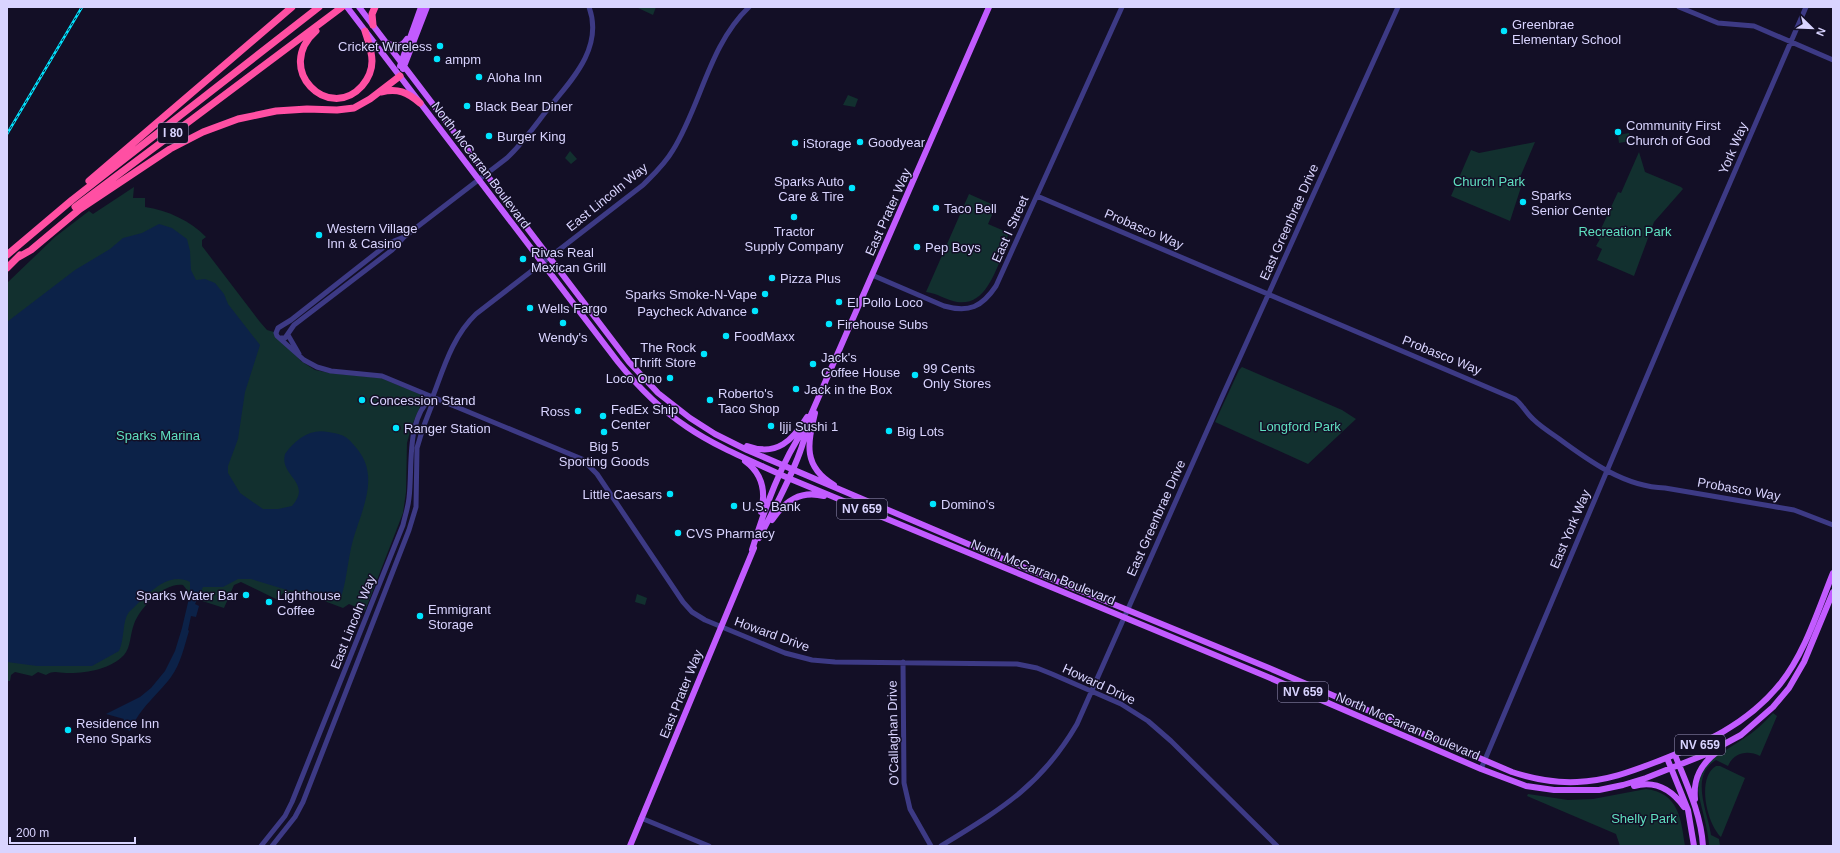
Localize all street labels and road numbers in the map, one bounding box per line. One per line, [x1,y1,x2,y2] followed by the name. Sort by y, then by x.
[428,99,534,231] street label: North McCarran Boulevard
[1715,119,1751,176] street label: York Way
[158,123,188,143] road number: I 80
[563,159,651,234] street label: East Lincoln Way
[1257,162,1321,282] street label: East Greenbrae Drive
[862,165,914,258] street label: East Prater Way
[989,193,1032,265] street label: East I Street
[1102,206,1186,253] street label: Probasco Way
[1400,332,1484,378] street label: Probasco Way
[1124,458,1188,578] street label: East Greenbrae Drive
[1696,474,1782,504] street label: Probasco Way
[1547,487,1594,571] street label: East York Way
[837,499,887,519] road number: NV 659
[969,536,1117,608] street label: North McCarran Boulevard
[327,572,379,671] street label: East Lincoln Way
[732,613,812,655] street label: Howard Drive
[656,647,706,740] street label: East Prater Way
[1060,661,1138,707] street label: Howard Drive
[885,680,901,786] street label: O'Callaghan Drive
[1278,682,1328,702] road number: NV 659
[1334,689,1482,763] street label: North McCarran Boulevard
[1675,735,1725,755] road number: NV 659

